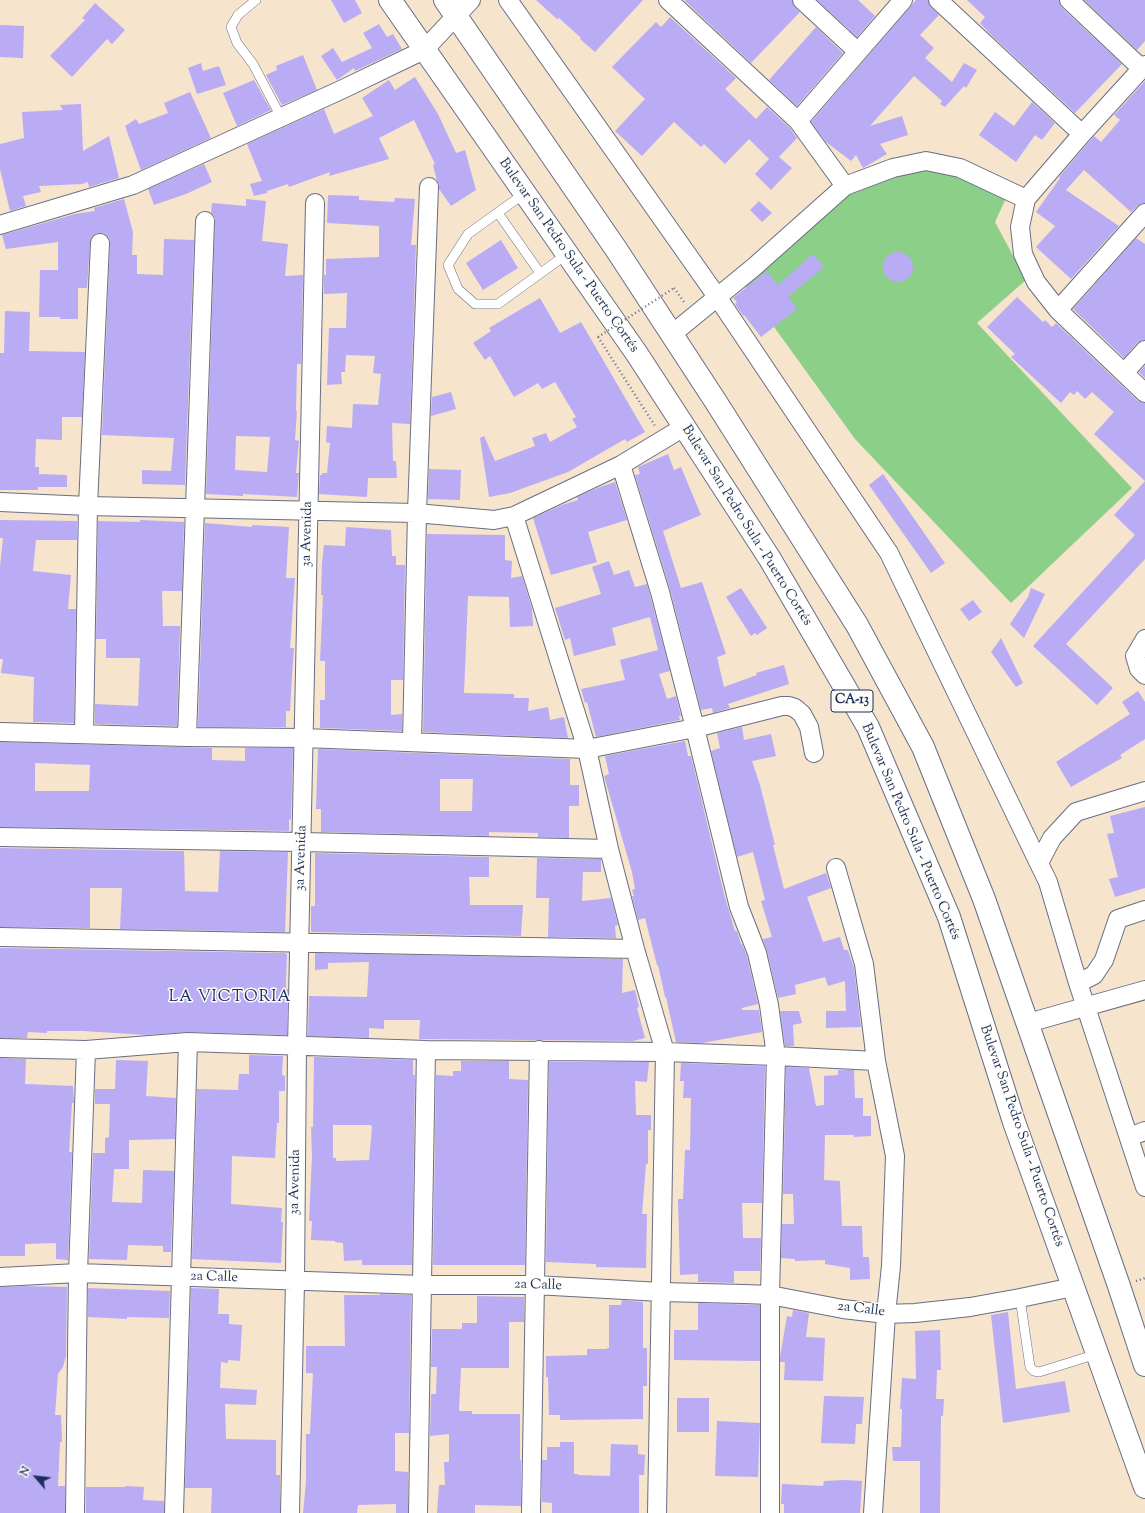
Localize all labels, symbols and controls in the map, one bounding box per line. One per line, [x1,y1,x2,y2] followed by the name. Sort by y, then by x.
[494,156,642,356] street label: Bulevar San Pedro Sula - Puerto Cortés
[677,423,815,629] street label: Bulevar San Pedro Sula - Puerto Cortés
[299,501,317,567] street label: 3a Avenida
[831,690,873,712] road number: CA-13
[857,721,963,943] street label: Bulevar San Pedro Sula - Puerto Cortés
[292,825,312,891] street label: 3a Avenida
[169,988,291,1008] district label: LA VICTORIA
[975,1023,1067,1249] street label: Bulevar San Pedro Sula - Puerto Cortés
[287,1149,305,1215] street label: 3a Avenida
[190,1269,238,1287] street label: 2a Calle
[514,1277,562,1295] street label: 2a Calle
[836,1299,886,1321] street label: 2a Calle
[16,1457,56,1497] north arrow
[16,1464,35,1479] text: N

